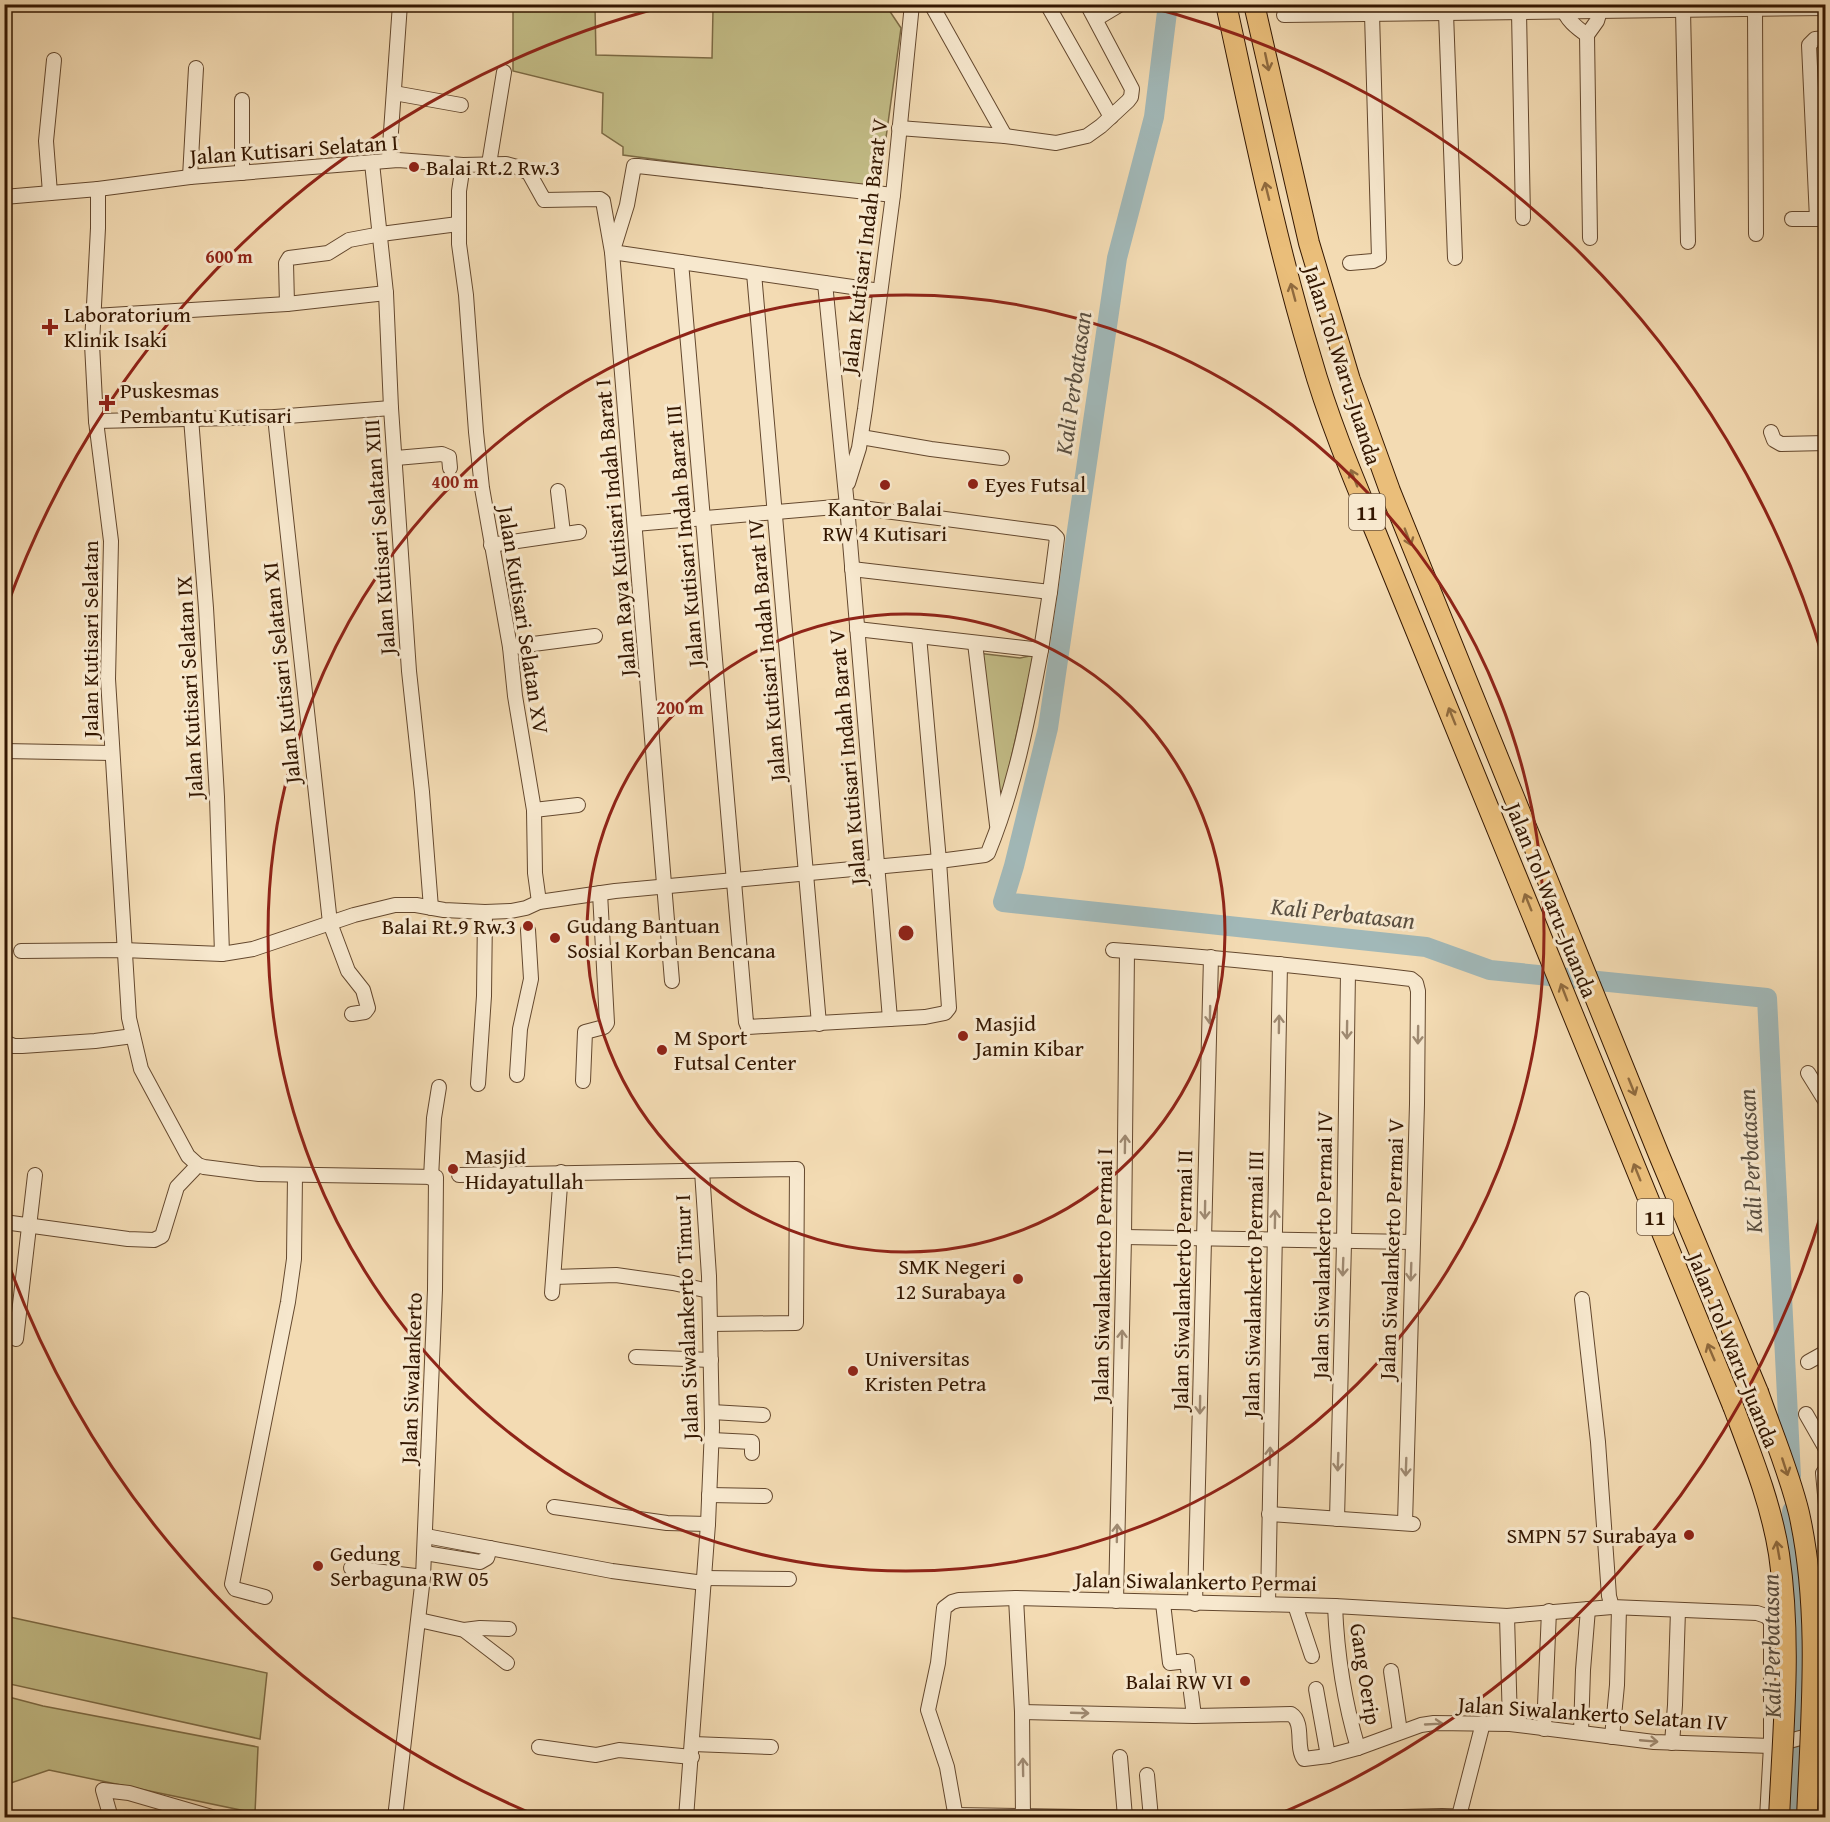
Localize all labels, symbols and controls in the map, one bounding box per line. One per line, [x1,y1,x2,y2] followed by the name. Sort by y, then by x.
[1262,51,1273,71] one-way arrow
[832,117,896,378] street label: Jalan Kutisari Indah Barat V
[186,126,399,172] street label: Jalan Kutisari Selatan I
[426,151,560,183] place label: Balai Rt.2 Rw.3
[407,160,421,174] marker: Balai Rt.2 Rw.3
[1261,181,1273,200] one-way arrow
[205,243,253,270] text: 600 m
[1295,258,1391,470] street label: Jalan Tol Waru–Juanda
[1287,283,1299,302] one-way arrow
[64,298,191,355] place label: Laboratorium Klinik Isaki
[1045,309,1100,458] water label: Kali Perbatasan
[41,318,59,336] marker: Laboratorium Klinik Isaki
[120,374,292,431] place label: Puskesmas Pembantu Kutisari
[586,378,644,681] street label: Jalan Raya Kutisari Indah Barat I
[98,394,116,412] marker: Puskesmas Pembantu Kutisari
[657,404,712,671] street label: Jalan Kutisari Indah Barat III
[355,418,403,659] street label: Jalan Kutisari Selatan XIII
[431,468,479,495] text: 400 m
[985,468,1086,500] place label: Eyes Futsal
[1347,469,1358,487] one-way arrow
[966,477,980,491] marker: Eyes Futsal
[878,478,892,492] marker: Kantor Balai RW 4 Kutisari
[823,492,947,549] place label: Kantor Balai RW 4 Kutisari
[1349,494,1385,530] road number: 11
[490,501,558,736] street label: Jalan Kutisari Selatan XV
[739,517,794,786] street label: Jalan Kutisari Indah Barat IV
[1403,528,1414,546] one-way arrow
[74,540,106,741] street label: Jalan Kutisari Selatan
[253,561,309,788] street label: Jalan Kutisari Selatan XI
[167,575,211,802] street label: Jalan Kutisari Selatan IX
[820,628,874,889] street label: Jalan Kutisari Indah Barat V
[656,694,704,721] text: 200 m
[1446,707,1457,726] one-way arrow
[1497,795,1606,1003] street label: Jalan Tol Waru–Juanda
[1268,888,1417,938] water label: Kali Perbatasan
[1522,894,1533,912] one-way arrow
[567,909,776,966] place label: Gudang Bantuan Sosial Korban Bencana
[382,910,516,942] place label: Balai Rt.9 Rw.3
[521,919,535,933] marker: Balai Rt.9 Rw.3
[896,923,916,943] centre of rings
[548,931,562,945] marker: Gudang Bantuan Sosial Korban Bencana
[1558,983,1569,1002] one-way arrow
[1204,1005,1215,1025] one-way arrow
[972,1007,1084,1064] place label: Masjid Jamin Kibar
[1273,1014,1285,1034] one-way arrow
[1341,1020,1353,1040] one-way arrow
[674,1021,796,1078] place label: M Sport Futsal Center
[1412,1024,1424,1044] one-way arrow
[956,1029,970,1043] marker: Masjid Jamin Kibar
[655,1043,669,1057] marker: M Sport Futsal Center
[1627,1078,1638,1096] one-way arrow
[1729,1088,1771,1235] water label: Kali Perbatasan
[1304,1111,1340,1382] street label: Jalan Siwalankerto Permai IV
[1370,1118,1412,1383] street label: Jalan Siwalankerto Permai V
[1119,1134,1131,1154] one-way arrow
[465,1140,584,1197] place label: Masjid Hidayatullah
[1084,1148,1120,1405] street label: Jalan Siwalankerto Permai I
[1164,1149,1200,1414] street label: Jalan Siwalankerto Permai II
[1235,1150,1271,1421] street label: Jalan Siwalankerto Permai III
[446,1162,460,1176] marker: Masjid Hidayatullah
[1631,1163,1642,1182] one-way arrow
[666,1194,706,1443] street label: Jalan Siwalankerto Timur I
[1637,1199,1673,1235] road number: 11
[1199,1200,1211,1220] one-way arrow
[1269,1209,1281,1229] one-way arrow
[1679,1245,1788,1453] street label: Jalan Tol Waru–Juanda
[895,1250,1007,1307] place label: SMK Negeri 12 Surabaya
[1338,1257,1349,1277] one-way arrow
[1406,1261,1417,1281] one-way arrow
[1011,1272,1025,1286] marker: SMK Negeri 12 Surabaya
[392,1292,430,1467] street label: Jalan Siwalankerto
[1116,1329,1127,1349] one-way arrow
[865,1342,987,1399] place label: Universitas Kristen Petra
[1705,1344,1716,1362] one-way arrow
[846,1364,860,1378] marker: Universitas Kristen Petra
[1194,1395,1206,1415] one-way arrow
[1265,1446,1276,1466] one-way arrow
[1333,1452,1344,1472] one-way arrow
[1400,1456,1412,1476] one-way arrow
[1780,1457,1791,1476] one-way arrow
[1506,1519,1678,1551] place label: SMPN 57 Surabaya
[1111,1524,1123,1544] one-way arrow
[1682,1528,1696,1542] marker: SMPN 57 Surabaya
[330,1537,489,1594] place label: Gedung Serbaguna RW 05
[1772,1540,1783,1560] one-way arrow
[311,1559,325,1573] marker: Gedung Serbaguna RW 05
[1072,1563,1317,1599] street label: Jalan Siwalankerto Permai
[1752,1573,1790,1720] water label: Kali Perbatasan
[1342,1621,1390,1727] street label: Gang Oerip
[1126,1665,1233,1697] place label: Balai RW VI
[1238,1674,1252,1688] marker: Balai RW VI
[1454,1687,1729,1738] street label: Jalan Siwalankerto Selatan IV
[1070,1708,1090,1719] one-way arrow
[1423,1718,1443,1729] one-way arrow
[1638,1736,1658,1747] one-way arrow
[1017,1757,1028,1777] one-way arrow

